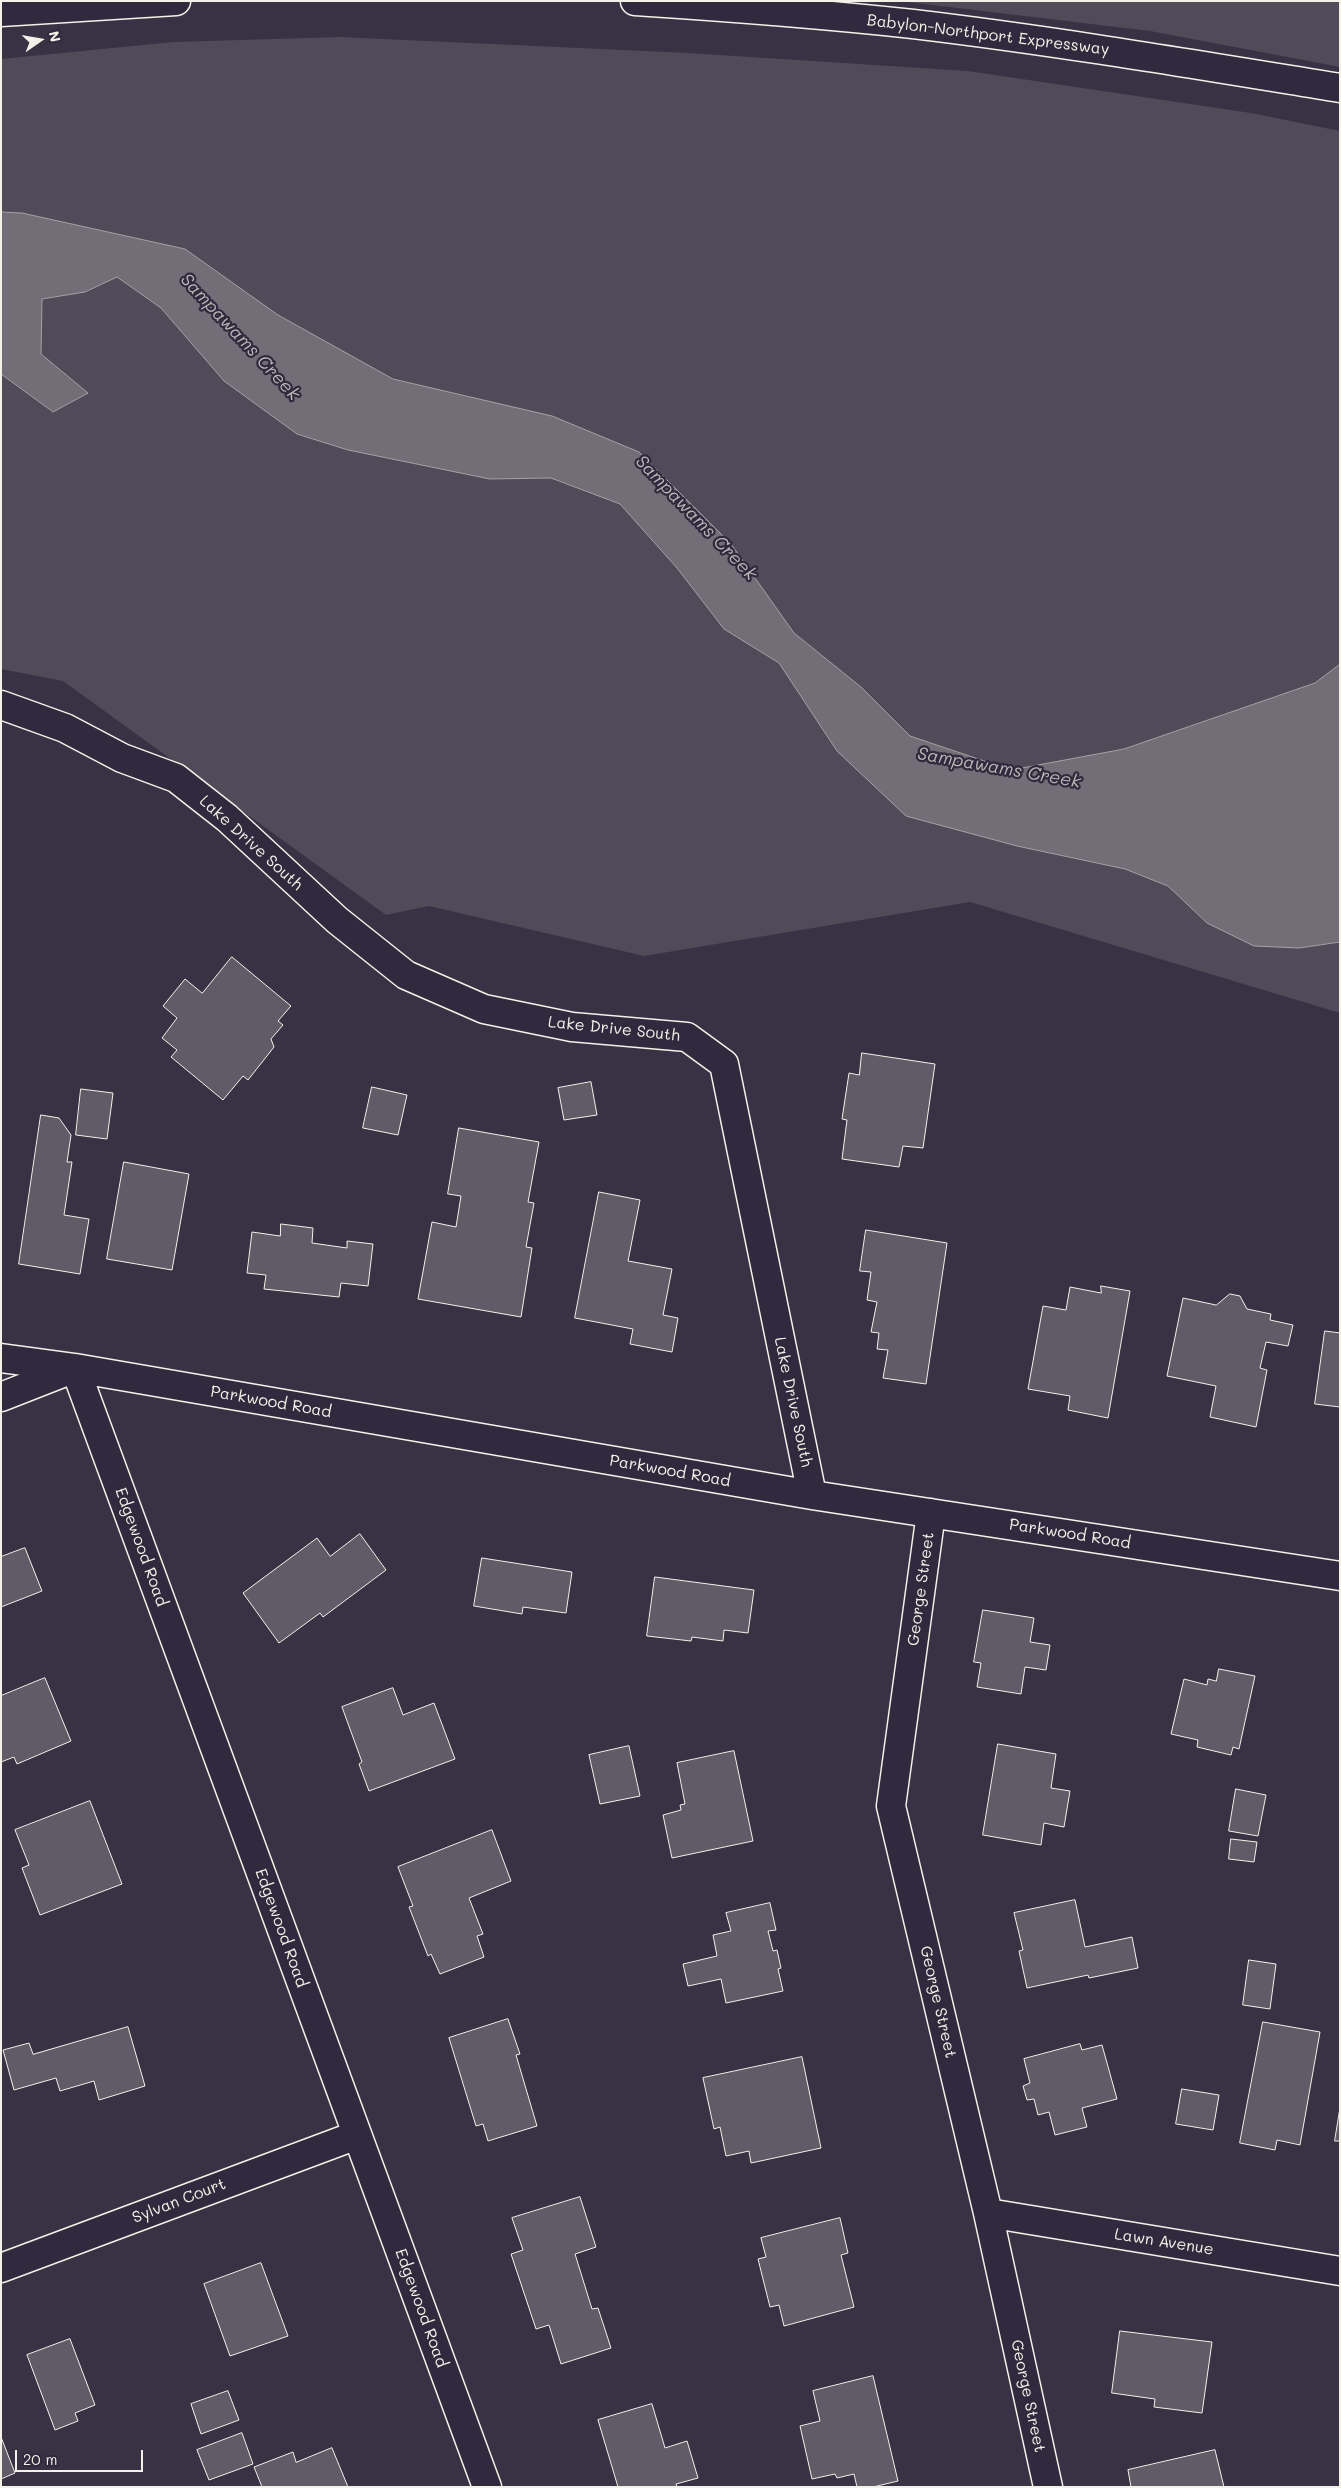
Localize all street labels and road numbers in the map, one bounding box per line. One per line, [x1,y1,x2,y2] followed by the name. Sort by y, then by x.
[866,11,1110,59] street label: Babylon-Northport Expressway
[195,791,307,895] street label: Lake Drive South
[547,1013,681,1045] street label: Lake Drive South
[770,1335,816,1469] street label: Lake Drive South
[209,1382,333,1422] street label: Parkwood Road
[608,1451,732,1491] street label: Parkwood Road
[111,1485,171,1609] street label: Edgewood Road
[1008,1515,1132,1553] street label: Parkwood Road
[904,1531,938,1647] street label: George Street
[251,1866,311,1990] street label: Edgewood Road
[916,1944,960,2060] street label: George Street
[130,2174,228,2228] street label: Sylvan Court
[1113,2225,1215,2259] street label: Lawn Avenue
[391,2246,451,2370] street label: Edgewood Road
[1007,2338,1049,2454] street label: George Street

